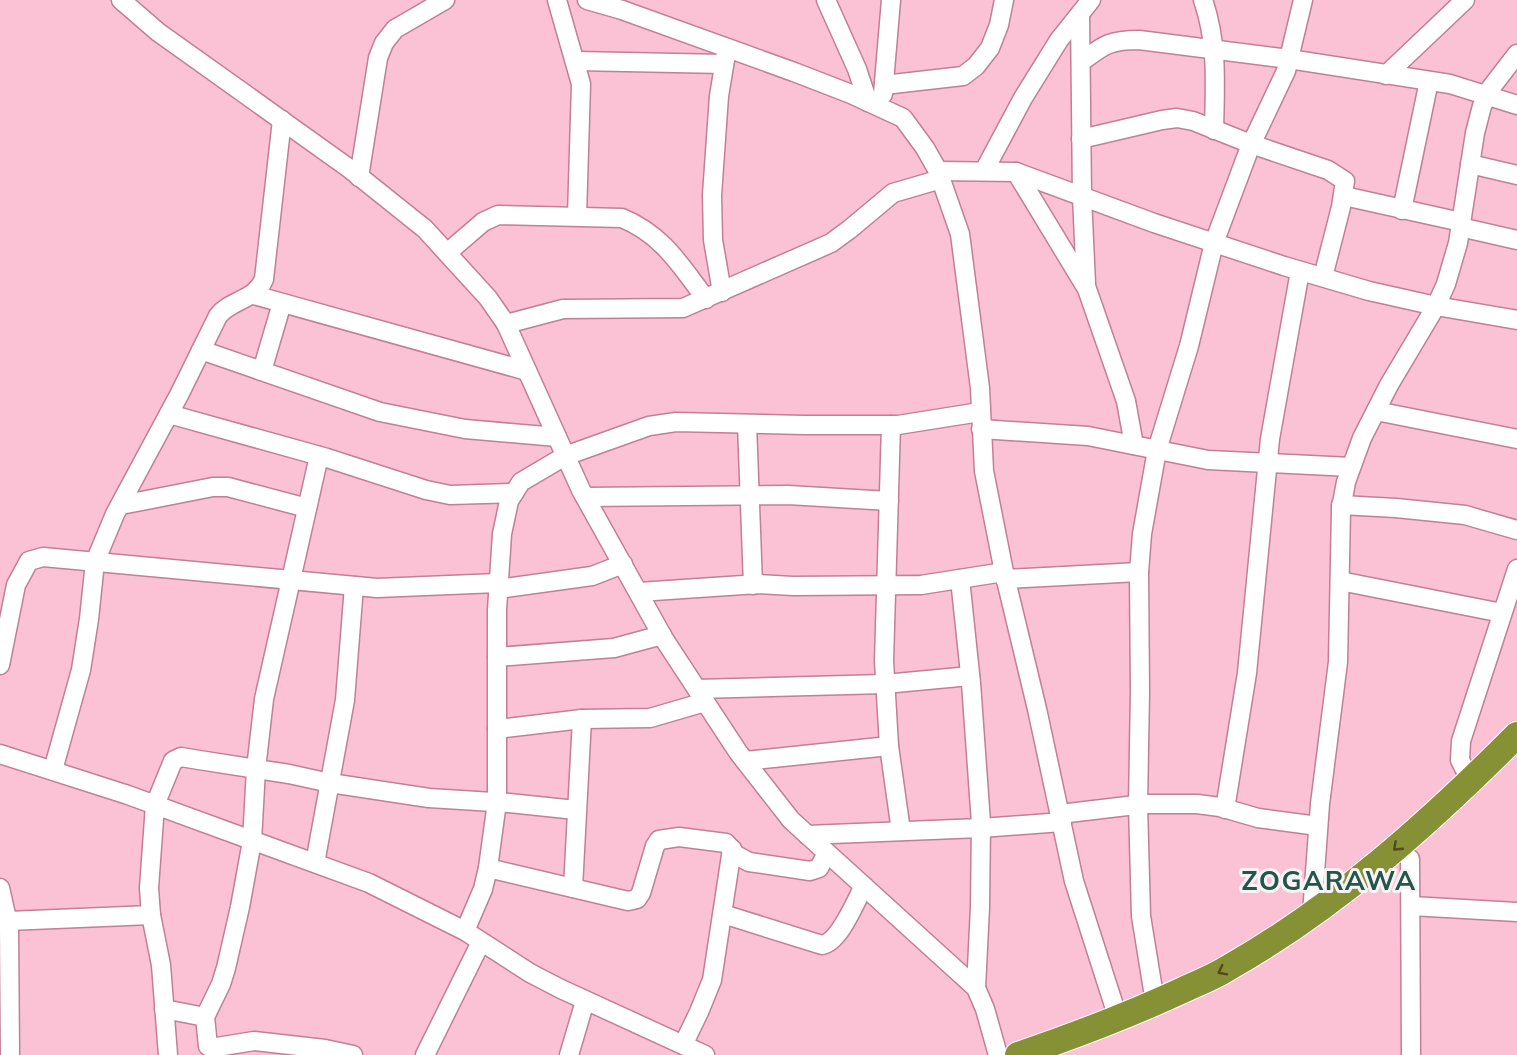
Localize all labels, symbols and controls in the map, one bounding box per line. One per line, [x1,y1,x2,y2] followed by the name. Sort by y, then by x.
[1394,839,1405,850] one-way arrow
[1241,863,1417,897] district label: ZOGARAWA
[1217,964,1228,975] one-way arrow

